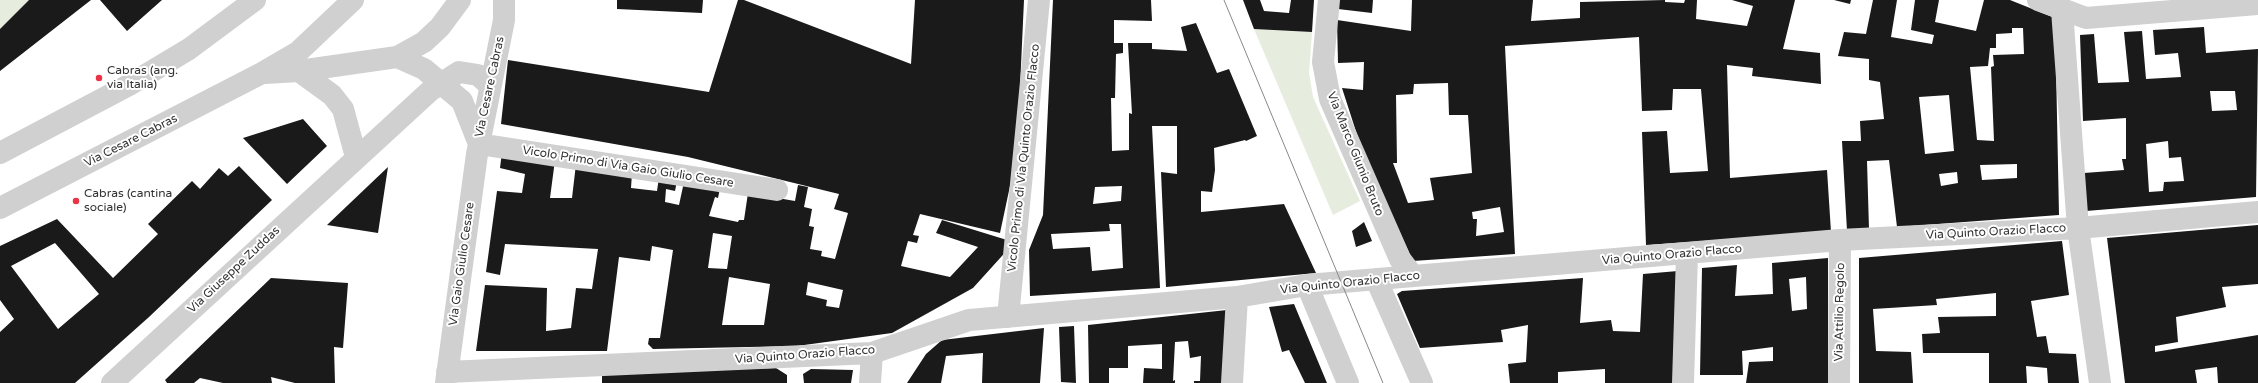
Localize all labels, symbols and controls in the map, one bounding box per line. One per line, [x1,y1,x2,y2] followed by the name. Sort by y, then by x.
[472,35,508,139] street label: Via Cesare Cabras
[1005,43,1043,273] street label: Vicolo Primo di Via Quinto Orazio Flacco
[107,64,178,92] place label: Cabras (ang. via Italia)
[94,73,104,83] marker: Cabras (ang. via Italia)
[1323,90,1387,218] street label: Via Marco Giunio Bruto
[82,111,180,171] street label: Via Cesare Cabras
[521,143,735,191] street label: Vicolo Primo di Via Gaio Giulio Cesare
[84,187,172,215] place label: Cabras (cantina sociale)
[71,196,81,206] marker: Cabras (cantina sociale)
[446,201,478,327] street label: Via Gaio Giulio Cesare
[1926,221,2066,243] street label: Via Quinto Orazio Flacco
[185,224,283,316] street label: Via Giuseppe Zuddas
[1601,242,1743,268] street label: Via Quinto Orazio Flacco
[1832,262,1848,362] street label: Via Attilio Regolo
[1279,269,1421,297] street label: Via Quinto Orazio Flacco
[734,343,876,367] street label: Via Quinto Orazio Flacco

